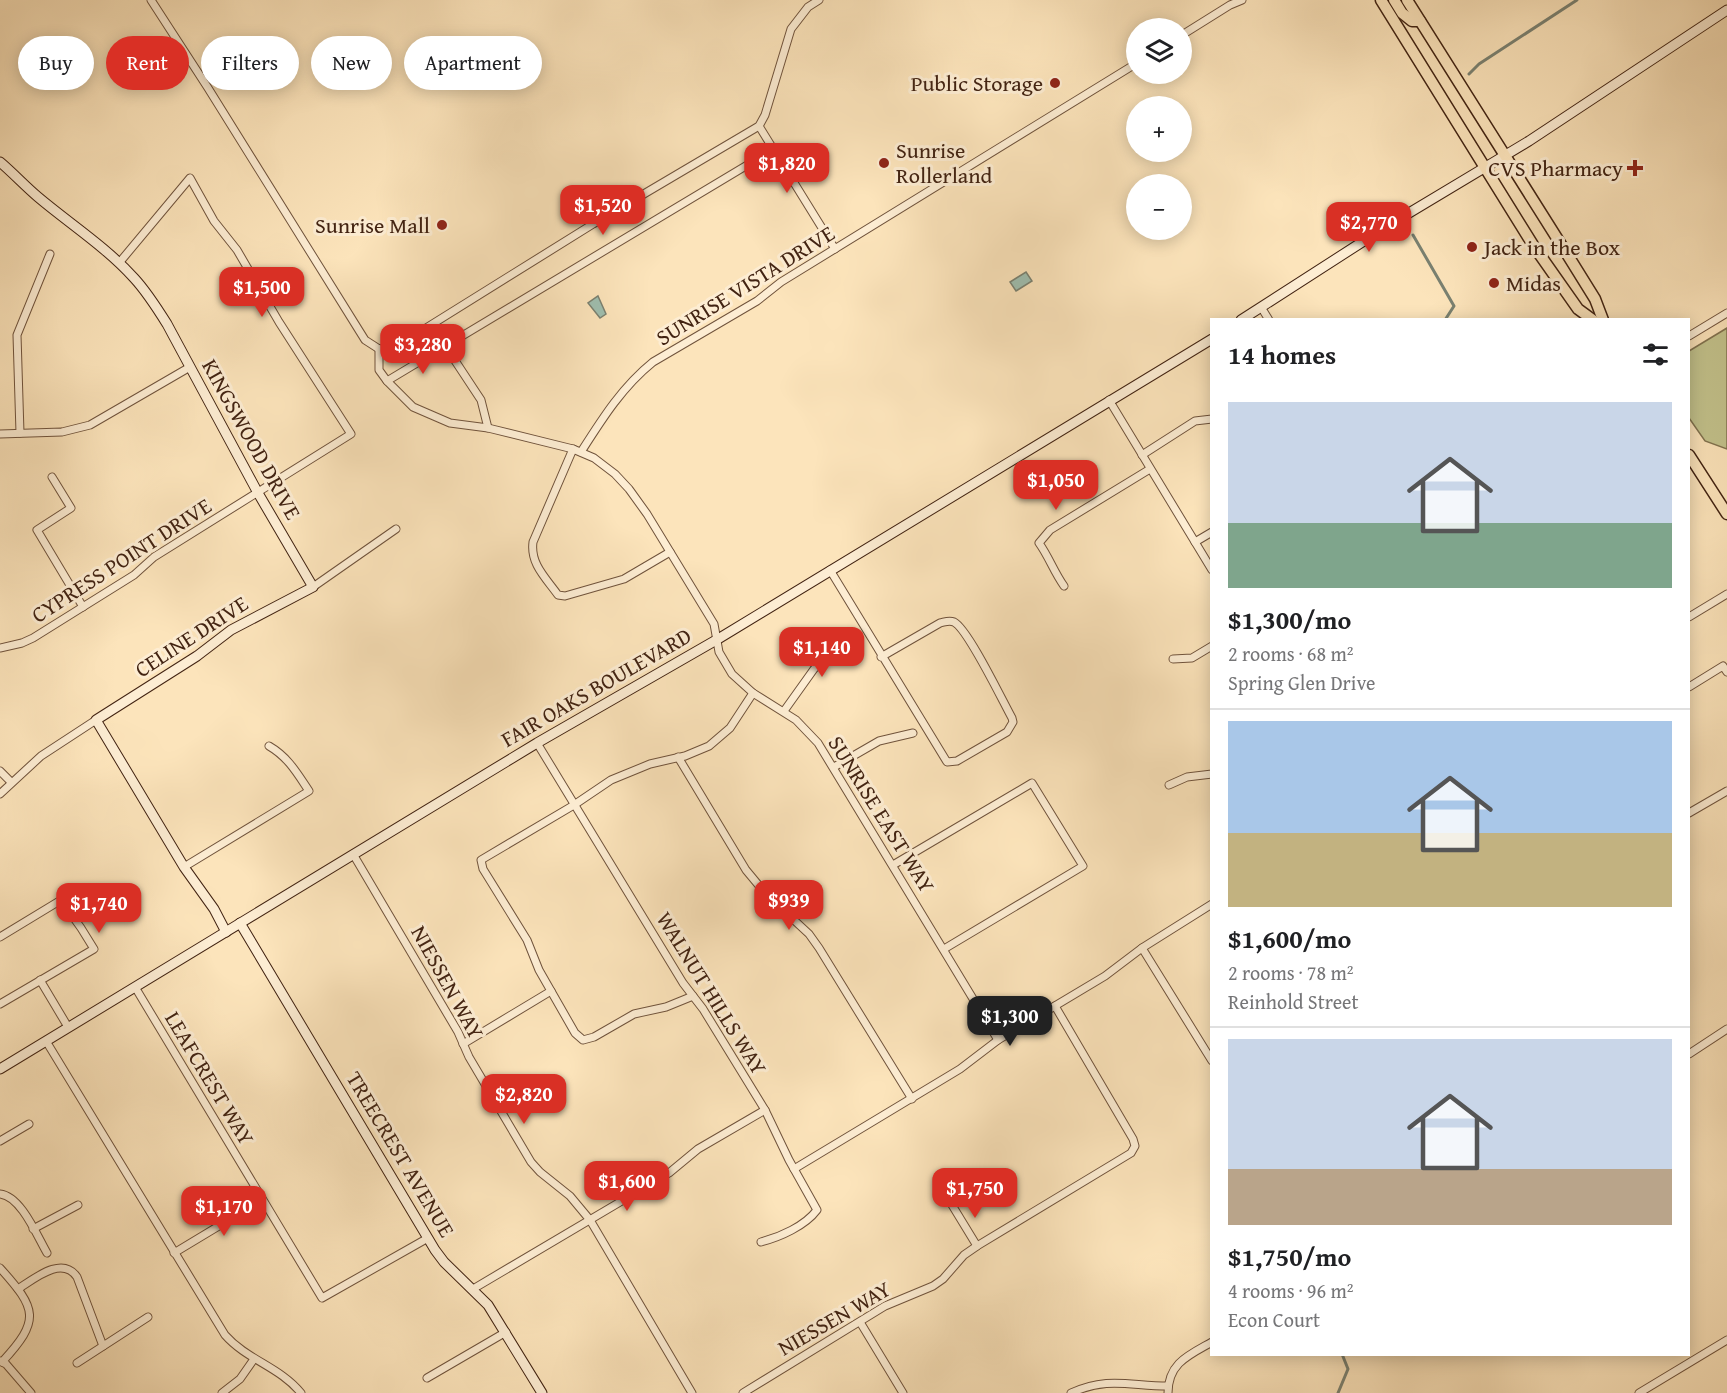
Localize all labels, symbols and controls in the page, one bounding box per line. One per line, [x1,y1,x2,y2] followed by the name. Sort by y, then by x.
[1126,18,1192,240] map controls
[1126,18,1192,84] button: layers
[18,36,94,90] chip: Buy
[106,36,189,90] chip: Rent
[201,36,299,90] chip: Filters
[311,36,392,90] chip: New
[404,36,542,90] chip: Apartment
[911,67,1043,99] place label: Public Storage
[1048,76,1062,90] marker: Public Storage
[1126,96,1192,162] button: +
[896,134,993,191] place label: Sunrise Rollerland
[738,143,836,194] pin: $1,820
[758,148,816,177] text: $1,820
[1488,152,1623,184] place label: CVS Pharmacy
[877,156,891,170] marker: Sunrise Rollerland
[1628,161,1642,175] marker: CVS Pharmacy
[1126,174,1192,240] button: −
[554,185,652,236] pin: $1,520
[574,190,632,219] text: $1,520
[1320,202,1418,253] pin: $2,770
[1340,207,1398,236] text: $2,770
[315,209,430,241] place label: Sunrise Mall
[649,217,841,353] street label: SUNRISE VISTA DRIVE
[435,218,449,232] marker: Sunrise Mall
[1481,231,1621,263] place label: Jack in the Box
[1465,240,1479,254] marker: Jack in the Box
[213,267,311,318] pin: $1,500
[1506,267,1561,299] place label: Midas
[233,272,291,301] text: $1,500
[1487,276,1501,290] marker: Midas
[374,324,472,375] pin: $3,280
[394,329,452,358] text: $3,280
[1228,335,1336,374] text: 14 homes
[1639,338,1672,371] icon: filters
[195,353,309,525] street label: KINGSWOOD DRIVE
[1396,441,1504,549] icon: home
[1007,460,1105,511] pin: $1,050
[1027,465,1085,494] text: $1,050
[25,490,217,630] street label: CYPRESS POINT DRIVE
[128,587,254,685] street label: CELINE DRIVE
[1228,600,1351,639] text: $1,300/mo
[495,619,697,755] street label: FAIR OAKS BOULEVARD
[773,627,871,678] pin: $1,140
[793,632,851,661] text: $1,140
[1228,639,1354,668] text: 2 rooms · 68 m²
[1228,668,1375,697] text: Spring Glen Drive
[821,729,943,899] street label: SUNRISE EAST WAY
[1396,760,1504,868] icon: home
[753,880,825,931] pin: $939
[50,883,148,934] pin: $1,740
[768,885,810,914] text: $939
[70,888,128,917] text: $1,740
[649,905,775,1081] street label: WALNUT HILLS WAY
[404,919,492,1045] street label: NIESSEN WAY
[1228,919,1351,958] text: $1,600/mo
[1228,958,1354,987] text: 2 rooms · 78 m²
[1228,987,1358,1016] text: Reinhold Street
[961,996,1059,1047] pin: $1,300
[981,1001,1039,1030] text: $1,300
[157,1005,263,1151] street label: LEAFCREST WAY
[339,1065,463,1243] street label: TREECREST AVENUE
[475,1074,573,1125] pin: $2,820
[1396,1078,1504,1186] icon: home
[495,1079,553,1108] text: $2,820
[578,1161,676,1212] pin: $1,600
[598,1166,656,1195] text: $1,600
[926,1168,1024,1219] pin: $1,750
[946,1173,1004,1202] text: $1,750
[175,1186,273,1237] pin: $1,170
[195,1191,253,1220] text: $1,170
[1228,1237,1351,1276] text: $1,750/mo
[772,1273,896,1363] street label: NIESSEN WAY
[1228,1276,1354,1305] text: 4 rooms · 96 m²
[1228,1305,1320,1334] text: Econ Court

